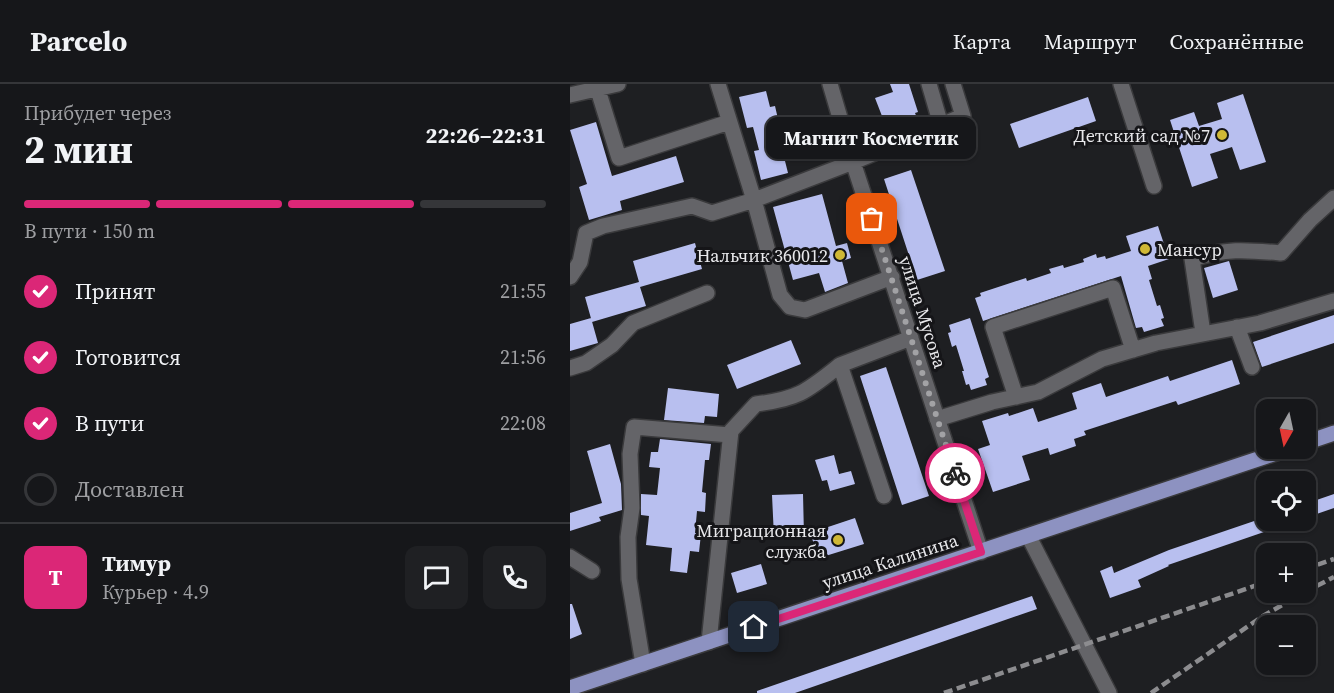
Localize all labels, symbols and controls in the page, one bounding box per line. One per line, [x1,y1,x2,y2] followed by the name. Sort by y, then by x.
[30,22,127,60] text: Parcelo
[953,27,1011,56] text: Карта
[1044,27,1137,56] text: Маршрут
[1170,27,1304,56] text: Сохранённые
[24,99,171,127] text: Прибудет через
[767,117,977,159] callout: Магнит Косметик
[426,120,546,150] text: 22:26–22:31
[24,123,133,176] text: 2 мин
[1073,123,1210,148] place label: Детский сад №7
[784,124,958,152] text: Магнит Косметик
[1215,128,1229,142] marker: Детский сад №7
[846,193,897,244] pin
[855,202,888,235] icon: bag
[24,217,155,245] text: В пути · 150 m
[1157,237,1222,262] place label: Мансур
[1138,242,1152,256] marker: Мансур
[697,243,828,268] place label: Нальчик 360012
[833,248,847,262] marker: Нальчик 360012
[893,253,953,372] street label: улица Мусова
[24,275,57,308] icon: check
[75,276,155,306] text: Принят
[500,277,546,305] text: 21:55
[24,341,57,374] icon: check
[75,342,181,372] text: Готовится
[500,343,546,371] text: 21:56
[1256,399,1316,459] north arrow
[1256,399,1316,675] map controls
[24,407,57,440] icon: check
[75,408,144,438] text: В пути
[500,409,546,437] text: 22:08
[925,443,985,503] courier
[939,457,972,490] icon: bike
[1256,471,1316,531] button: locate
[75,474,185,504] text: Доставлен
[697,518,827,564] place label: Миграционная служба
[819,527,962,595] street label: улица Калинина
[831,533,845,547] marker: Миграционная служба
[1256,543,1316,603] button: +
[405,546,468,609] button: chat
[483,546,546,609] button: phone
[102,548,171,578] text: Тимур
[49,562,62,592] text: Т
[102,578,209,606] text: Курьер · 4.9
[728,601,779,652] pin
[737,610,770,643] icon: home
[1256,615,1316,675] button: −

